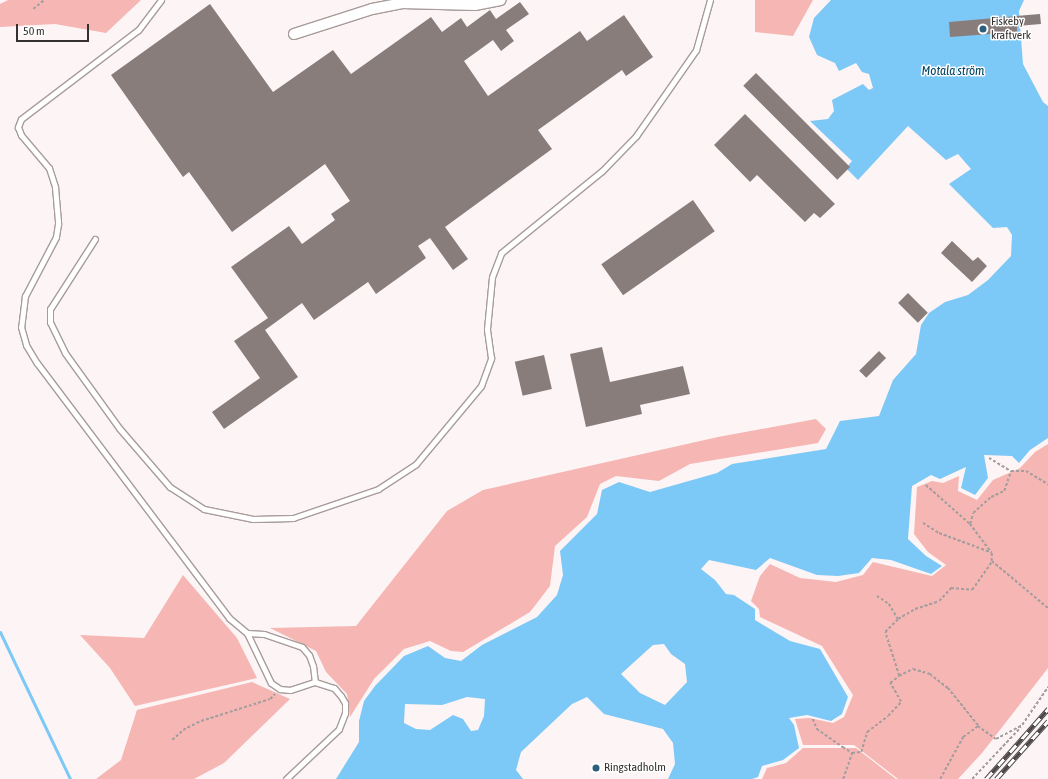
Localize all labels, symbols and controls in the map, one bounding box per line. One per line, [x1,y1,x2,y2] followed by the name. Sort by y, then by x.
[991,15,1031,43] place label: Fiskeby kraftverk
[18,16,91,42] scale bar
[23,24,45,38] text: 50 m
[978,24,988,34] marker: Fiskeby kraftverk
[922,63,984,79] water label: Motala ström
[604,761,666,775] place label: Ringstadholm
[591,763,601,773] marker: Ringstadholm

